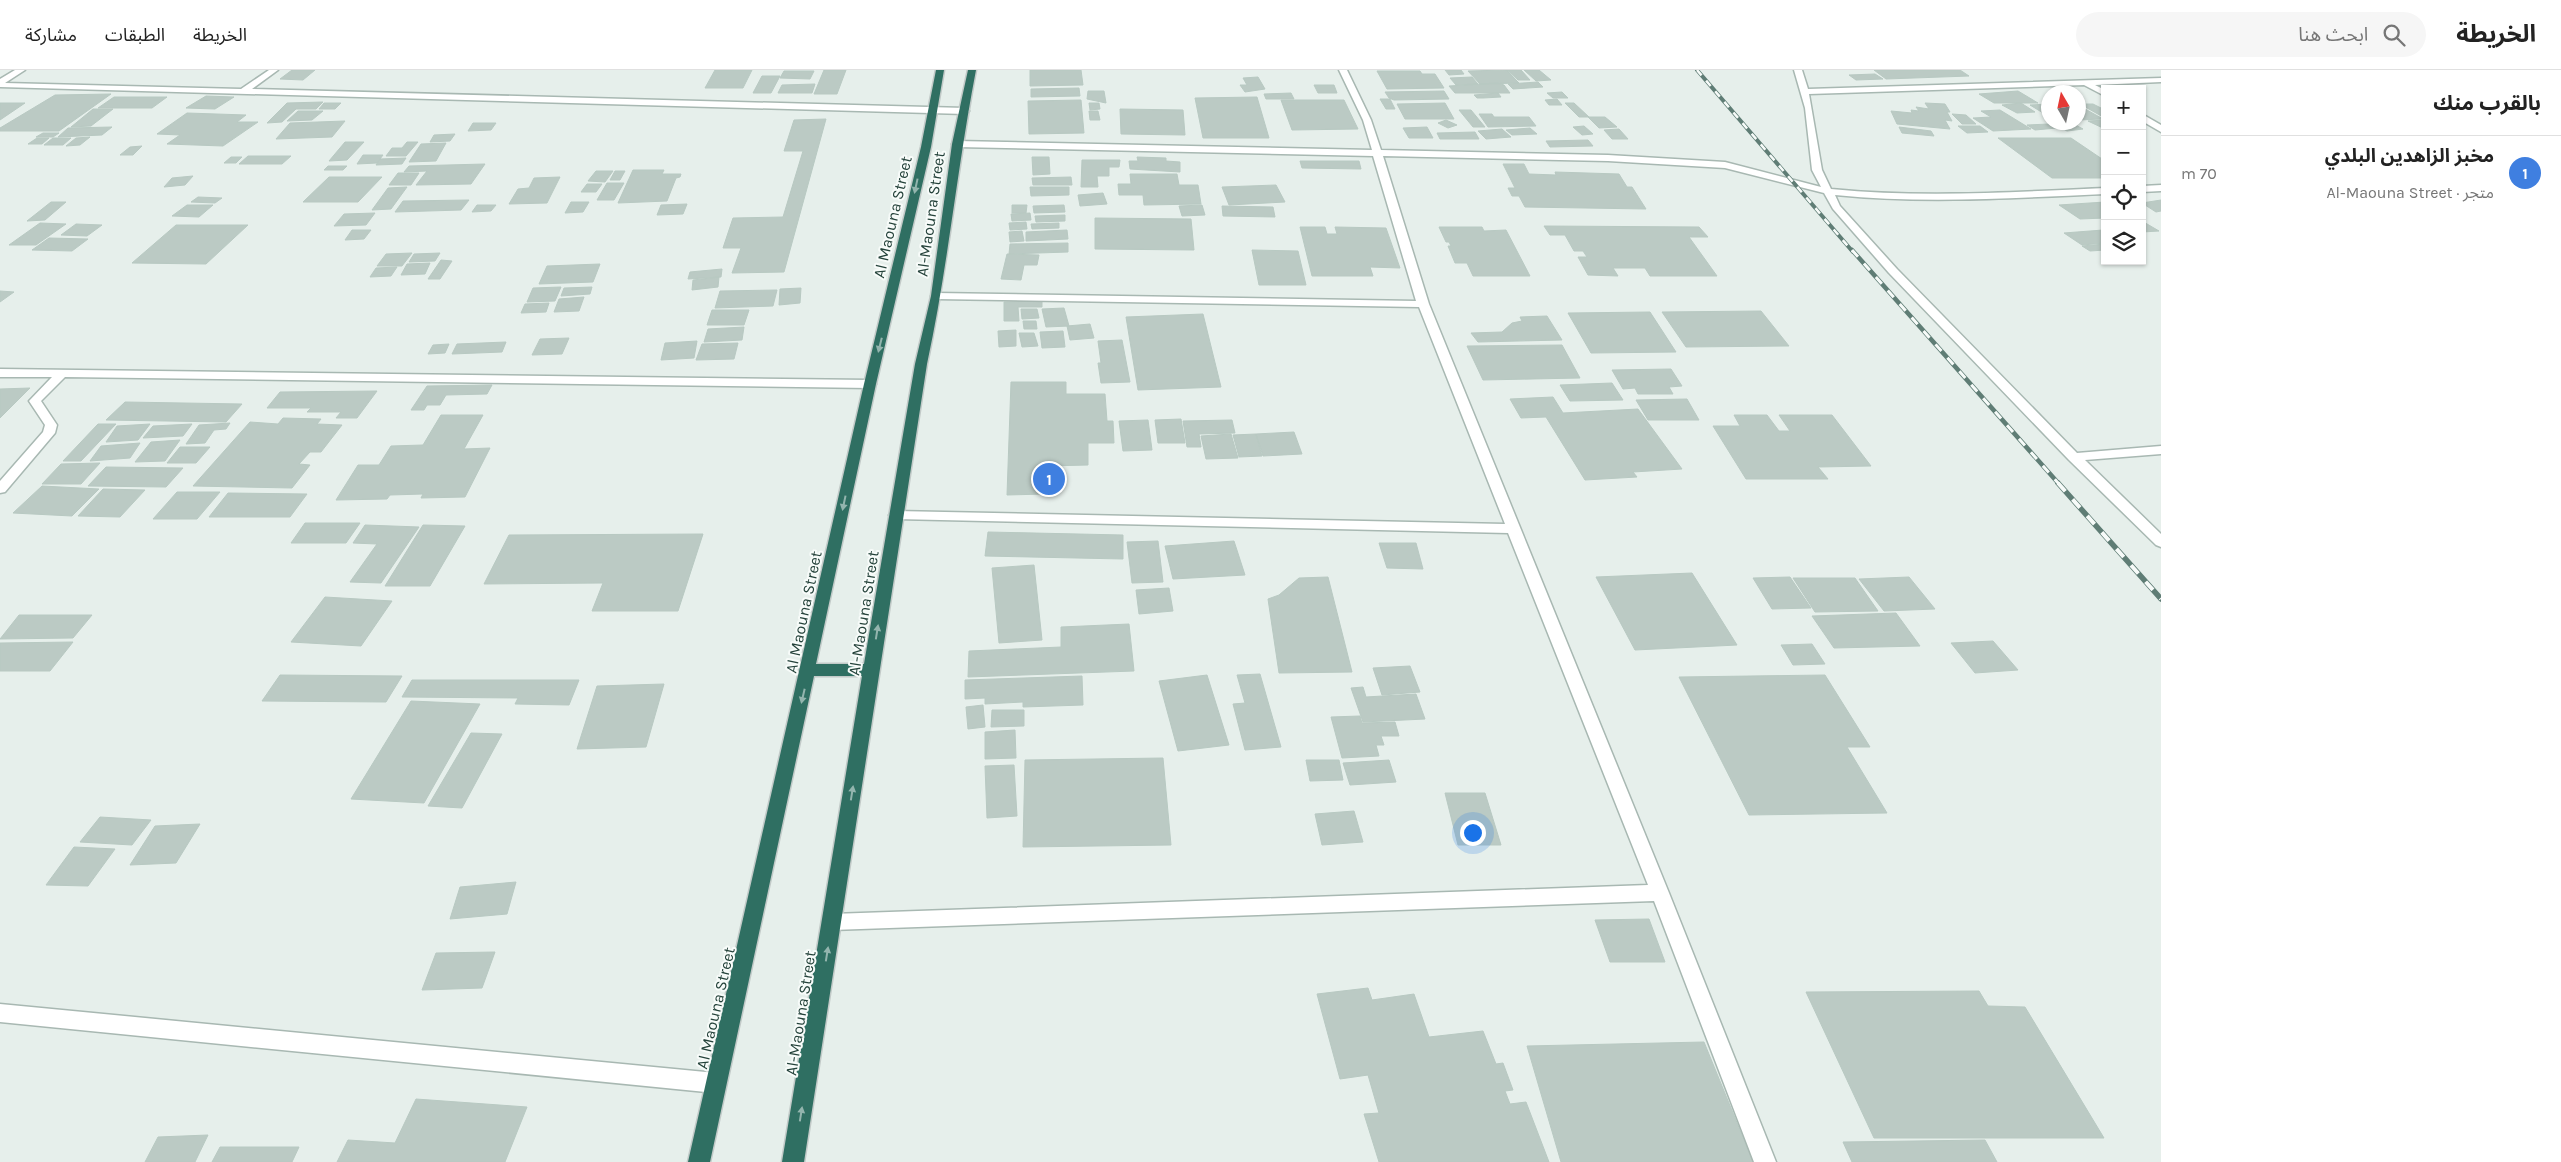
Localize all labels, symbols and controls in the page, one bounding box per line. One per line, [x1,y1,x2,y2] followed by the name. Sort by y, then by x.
[2076,12,2426,57] search box
[2456,20,2536,48] text: الخريطة
[2380,21,2408,49] icon: search
[25,24,77,46] text: مشاركة
[105,24,165,46] text: الطبقات
[193,24,247,46] text: الخريطة
[2298,24,2368,46] text: ابحث هنا
[2041,85,2086,130] north arrow
[2101,85,2146,265] map controls
[2101,85,2146,130] button: +
[2433,91,2541,115] text: بالقرب منك
[2101,130,2146,175] button: −
[2325,145,2494,167] text: مخبز الزاهدين البلدي
[912,150,949,278] street label: Al-Maouna Street
[869,154,916,280] street label: Al Maouna Street
[2181,164,2217,183] text: 70 m
[2522,164,2528,183] text: 1
[2101,175,2146,220] button: locate
[912,179,920,194] one-way arrow
[2326,183,2494,202] text: متجر · Al-Maouna Street
[2101,220,2146,265] button: layers
[875,337,883,352] one-way arrow
[1033,460,1065,498] pin: 1
[840,496,848,512] one-way arrow
[781,549,826,675] street label: Al Maouna Street
[844,549,883,677] street label: Al-Maouna Street
[873,624,881,640] one-way arrow
[799,689,807,704] one-way arrow
[848,785,856,801] one-way arrow
[1460,820,1486,846] your location
[692,945,739,1071] street label: Al Maouna Street
[824,945,832,961] one-way arrow
[781,949,820,1077] street label: Al-Maouna Street
[797,1106,805,1122] one-way arrow

